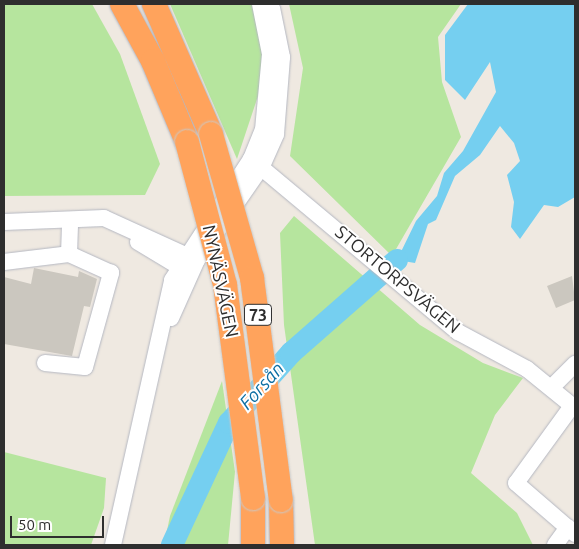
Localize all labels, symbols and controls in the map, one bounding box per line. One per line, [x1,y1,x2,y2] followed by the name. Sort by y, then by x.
[331,221,465,337] street label: STORTORPSVÄGEN
[199,223,243,339] street label: NYNÄSVÄGEN
[243,302,273,328] road number: 73
[235,358,289,414] water label: Forsån
[12,506,106,538] scale bar
[18,516,51,533] text: 50 m

